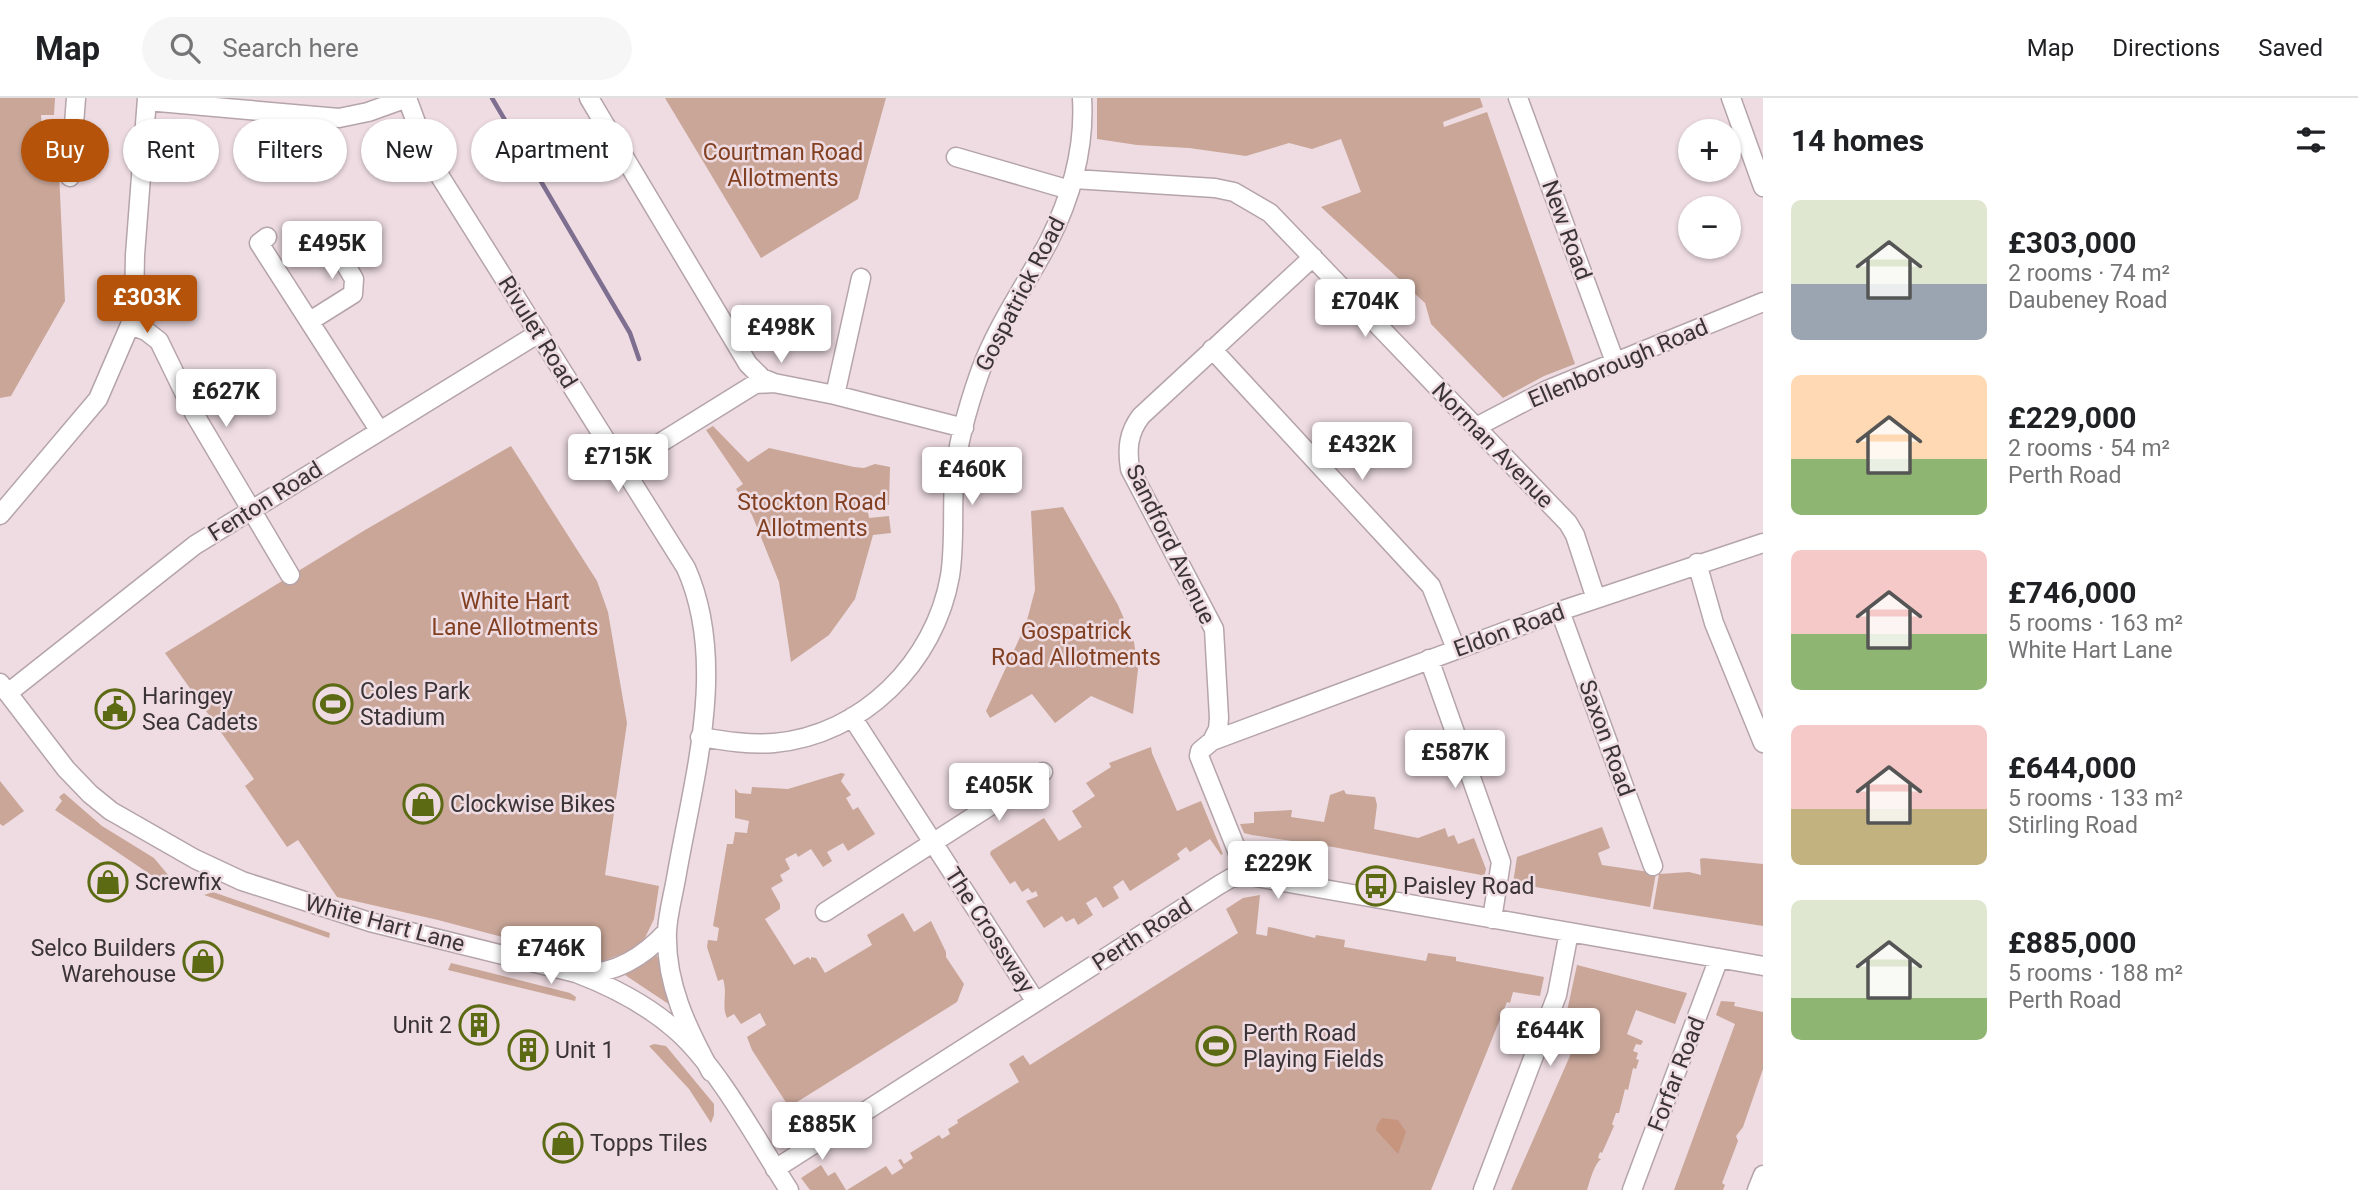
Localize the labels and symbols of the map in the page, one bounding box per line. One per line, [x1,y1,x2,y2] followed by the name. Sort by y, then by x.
[703,139,863,192] park label: Courtman Road Allotments
[1536,177,1597,284] street label: New Road
[970,213,1071,376] street label: Gospatrick Road
[283,222,381,281] pin: £495K
[492,271,583,393] street label: Rivulet Road
[98,275,196,335] pin: £303K
[1316,280,1414,339] pin: £704K
[732,306,830,365] pin: £498K
[1524,313,1712,414] street label: Ellenborough Road
[177,370,275,429] pin: £627K
[1426,377,1559,514] street label: Norman Avenue
[1313,422,1411,482] pin: £432K
[569,434,667,494] pin: £715K
[923,448,1021,507] pin: £460K
[203,456,327,547] street label: Fenton Road
[1120,460,1221,629] street label: Sandford Avenue
[737,489,887,542] park label: Stockton Road Allotments
[432,588,598,641] park label: White Hart Lane Allotments
[1450,598,1568,663] street label: Eldon Road
[991,618,1161,671] park label: Gospatrick Road Allotments
[1573,676,1640,800] street label: Saxon Road
[360,678,470,731] place label: Coles Park Stadium
[142,683,258,736] place label: Haringey Sea Cadets
[312,683,354,725] sports icon: Coles Park Stadium
[94,688,136,730] public building icon: Haringey Sea Cadets
[1406,730,1504,790] pin: £587K
[950,764,1048,823] pin: £405K
[402,783,444,825] shop icon: Clockwise Bikes
[450,791,615,818] place label: Clockwise Bikes
[1229,842,1327,901] pin: £229K
[87,861,129,903] shop icon: Screwfix
[939,862,1040,998] street label: The Crossway
[1355,865,1397,907] bus stop icon: Paisley Road
[135,869,222,896] place label: Screwfix
[1403,873,1534,900] place label: Paisley Road
[302,889,468,958] street label: White Hart Lane
[1087,892,1197,977] street label: Perth Road
[502,926,600,986] pin: £746K
[31,935,176,988] place label: Selco Builders Warehouse
[182,940,224,982] shop icon: Selco Builders Warehouse
[458,1004,500,1046] building icon: Unit 2
[1501,1009,1599,1068] pin: £644K
[393,1012,452,1039] place label: Unit 2
[1642,1013,1711,1135] street label: Forfar Road
[1243,1020,1384,1073] place label: Perth Road Playing Fields
[1195,1025,1237,1067] sports icon: Perth Road Playing Fields
[507,1029,549,1071] building icon: Unit 1
[555,1037,614,1064] place label: Unit 1
[773,1102,871,1162] pin: £885K
[542,1122,584,1164] shop icon: Topps Tiles
[590,1130,708,1157] place label: Topps Tiles

